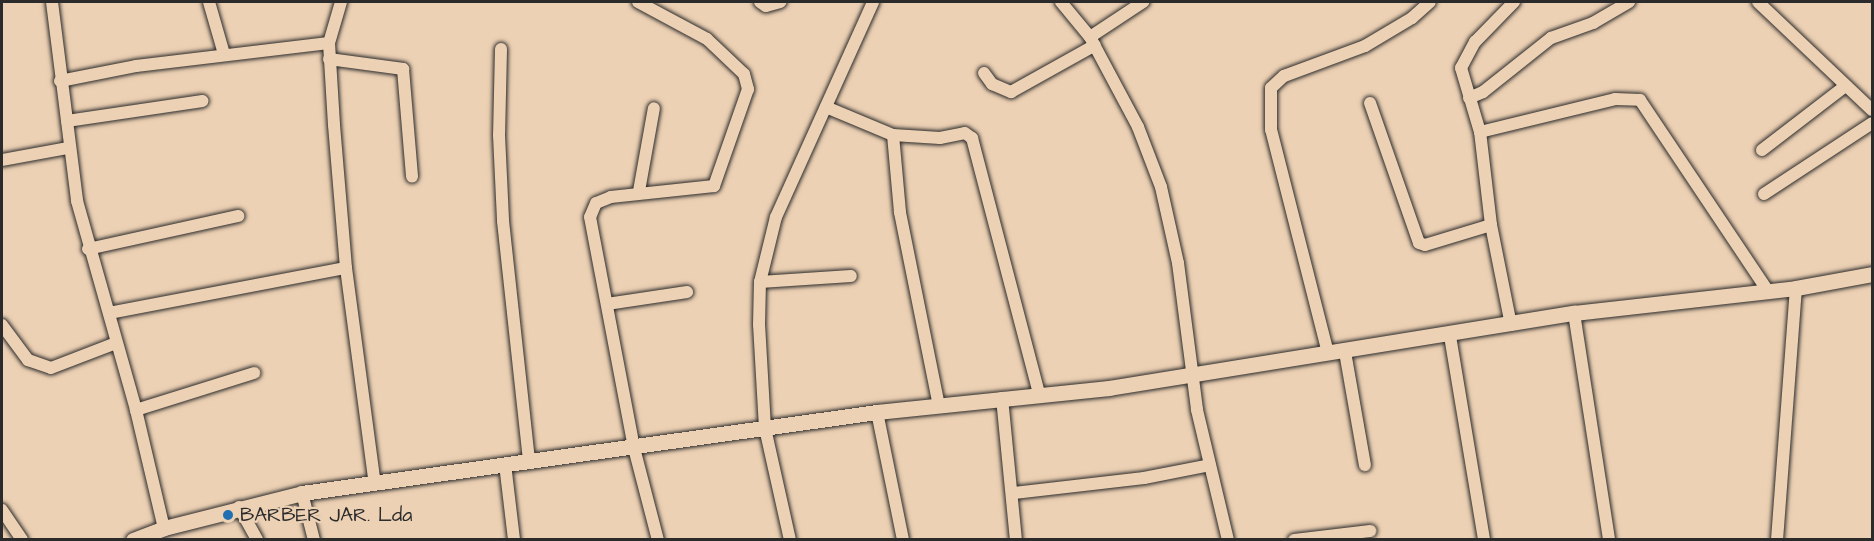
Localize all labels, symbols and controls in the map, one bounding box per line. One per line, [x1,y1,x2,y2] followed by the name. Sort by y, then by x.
[240,503,412,527] place label: BARBER JAR. Lda
[221,508,235,522] marker: BARBER JAR. Lda

